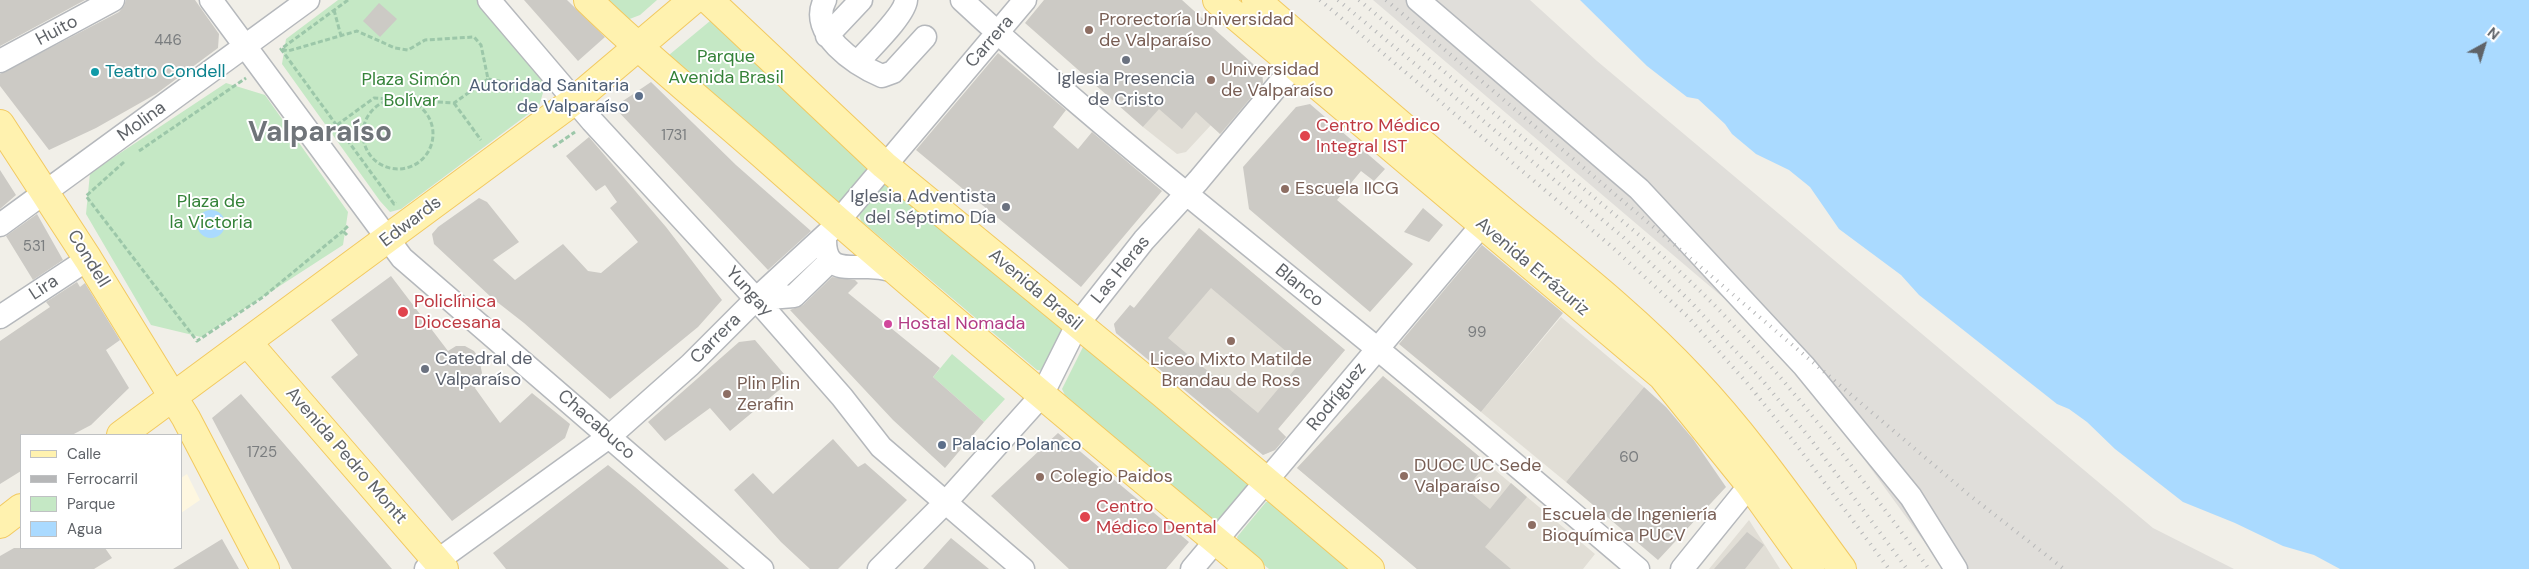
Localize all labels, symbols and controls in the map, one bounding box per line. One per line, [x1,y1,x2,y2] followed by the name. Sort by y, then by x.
[1099,9,1294,52] place label: Prorectoría Universidad de Valparaíso
[32,11,82,51] street label: Huito
[961,11,1019,73] street label: Carrera
[2459,20,2509,70] north arrow
[2484,23,2503,44] text: N
[1083,24,1095,36] marker: Prorectoría Universidad de Valparaíso
[154,32,182,50] house number: 446
[668,46,784,88] park label: Parque Avenida Brasil
[1120,54,1132,66] marker: Iglesia Presencia de Cristo
[1221,59,1333,102] place label: Universidad de Valparaíso
[105,61,226,83] place label: Teatro Condell
[89,66,101,78] marker: Teatro Condell
[1057,68,1195,110] place label: Iglesia Presencia de Cristo
[362,69,460,112] park label: Plaza Simón Bolívar
[1205,74,1217,86] marker: Universidad de Valparaíso
[469,75,629,118] place label: Autoridad Sanitaria de Valparaíso
[633,90,645,102] marker: Autoridad Sanitaria de Valparaíso
[114,97,170,147] street label: Molina
[1316,115,1440,158] place label: Centro Médico Integral IST
[248,117,392,151] district label: Valparaíso
[661,127,687,145] house number: 1731
[1298,129,1312,143] marker: Centro Médico Integral IST
[1295,178,1399,200] place label: Escuela IICG
[1279,183,1291,195] marker: Escuela IICG
[850,186,996,228] place label: Iglesia Adventista del Séptimo Día
[169,191,253,233] park label: Plaza de la Victoria
[376,192,446,252] street label: Edwards
[1000,201,1012,213] marker: Iglesia Adventista del Séptimo Día
[1471,213,1593,321] street label: Avenida Errázuriz
[62,226,114,292] street label: Condell
[1087,232,1155,308] street label: Las Heras
[23,238,45,256] house number: 531
[984,245,1086,335] street label: Avenida Brasil
[1270,260,1328,312] street label: Blanco
[721,262,777,322] street label: Yungay
[25,271,63,305] street label: Lira
[414,291,501,334] place label: Policlínica Diocesana
[396,305,410,319] marker: Policlínica Diocesana
[686,309,746,369] street label: Carrera
[898,313,1025,335] place label: Hostal Nomada
[882,318,894,330] marker: Hostal Nomada
[1468,324,1486,342] house number: 99
[1225,335,1237,347] marker: Liceo Mixto Matilde Brandau de Ross
[435,348,533,390] place label: Catedral de Valparaíso
[1150,349,1312,392] place label: Liceo Mixto Matilde Brandau de Ross
[1303,358,1371,436] street label: Rodríguez
[419,363,431,375] marker: Catedral de Valparaíso
[737,373,800,416] place label: Plin Plin Zerafin
[281,383,411,529] street label: Avenida Pedro Montt
[553,385,639,465] street label: Chacabuco
[721,388,733,400] marker: Plin Plin Zerafin
[20,434,182,549] legend
[952,434,1081,456] place label: Palacio Polanco
[936,439,948,451] marker: Palacio Polanco
[67,444,101,464] text: Calle
[247,444,277,462] house number: 1725
[1619,449,1639,467] house number: 60
[1414,455,1541,498] place label: DUOC UC Sede Valparaíso
[1050,466,1173,488] place label: Colegio Paidos
[67,469,138,489] text: Ferrocarril
[1398,470,1410,482] marker: DUOC UC Sede Valparaíso
[1034,471,1046,483] marker: Colegio Paidos
[67,494,115,514] text: Parque
[1096,496,1217,538] place label: Centro Médico Dental
[1542,504,1717,546] place label: Escuela de Ingeniería Bioquímica PUCV
[1078,510,1092,524] marker: Centro Médico Dental
[67,519,102,539] text: Agua
[1526,519,1538,531] marker: Escuela de Ingeniería Bioquímica PUCV

